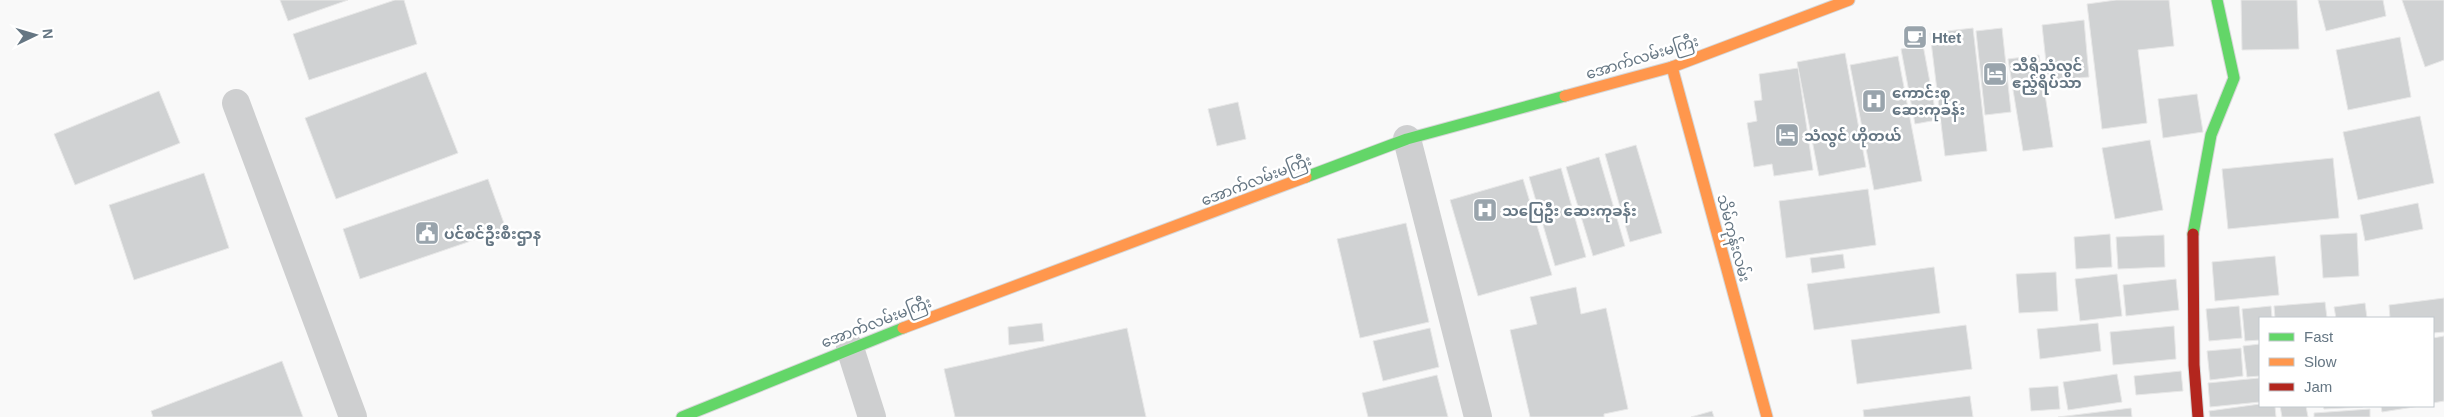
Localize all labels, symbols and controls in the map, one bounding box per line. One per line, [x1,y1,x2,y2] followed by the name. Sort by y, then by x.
[10,10,60,60] north arrow
[1902,24,1928,50] cafe icon: Htet
[40,28,56,40] text: N
[1932,29,1961,46] place label: Htet
[1583,31,1702,86] street label: အောက်လမ်းမကြီး
[2012,56,2083,95] place label: သီရိသံလွင် ဧည့်ရိပ်သာ
[1982,61,2008,87] hotel icon: သီရိသံလွင် ဧည့်ရိပ်သာ
[1892,83,1965,122] place label: ကောင်းစု ဆေးကုခန်း
[1861,88,1887,114] hospital icon: ကောင်းစု ဆေးကုခန်း
[1774,122,1800,148] hotel icon: သံလွင် ဟိုတယ်
[1804,126,1901,148] place label: သံလွင် ဟိုတယ်
[1198,150,1315,213] street label: အောက်လမ်းမကြီး
[1710,192,1755,285] street label: သိမ်ကုန်းလမ်း
[1472,197,1498,223] hospital icon: သပြေဦး ဆေးကုခန်း
[1502,201,1637,223] place label: သပြေဦး ဆေးကုခန်း
[414,220,440,246] public building icon: ပင်စင်ဦးစီးဌာန
[444,224,541,246] place label: ပင်စင်ဦးစီးဌာန
[818,292,935,355] street label: အောက်လမ်းမကြီး
[2259,317,2434,407] legend
[2304,328,2334,345] text: Fast
[2304,353,2337,370] text: Slow
[2304,378,2332,395] text: Jam

